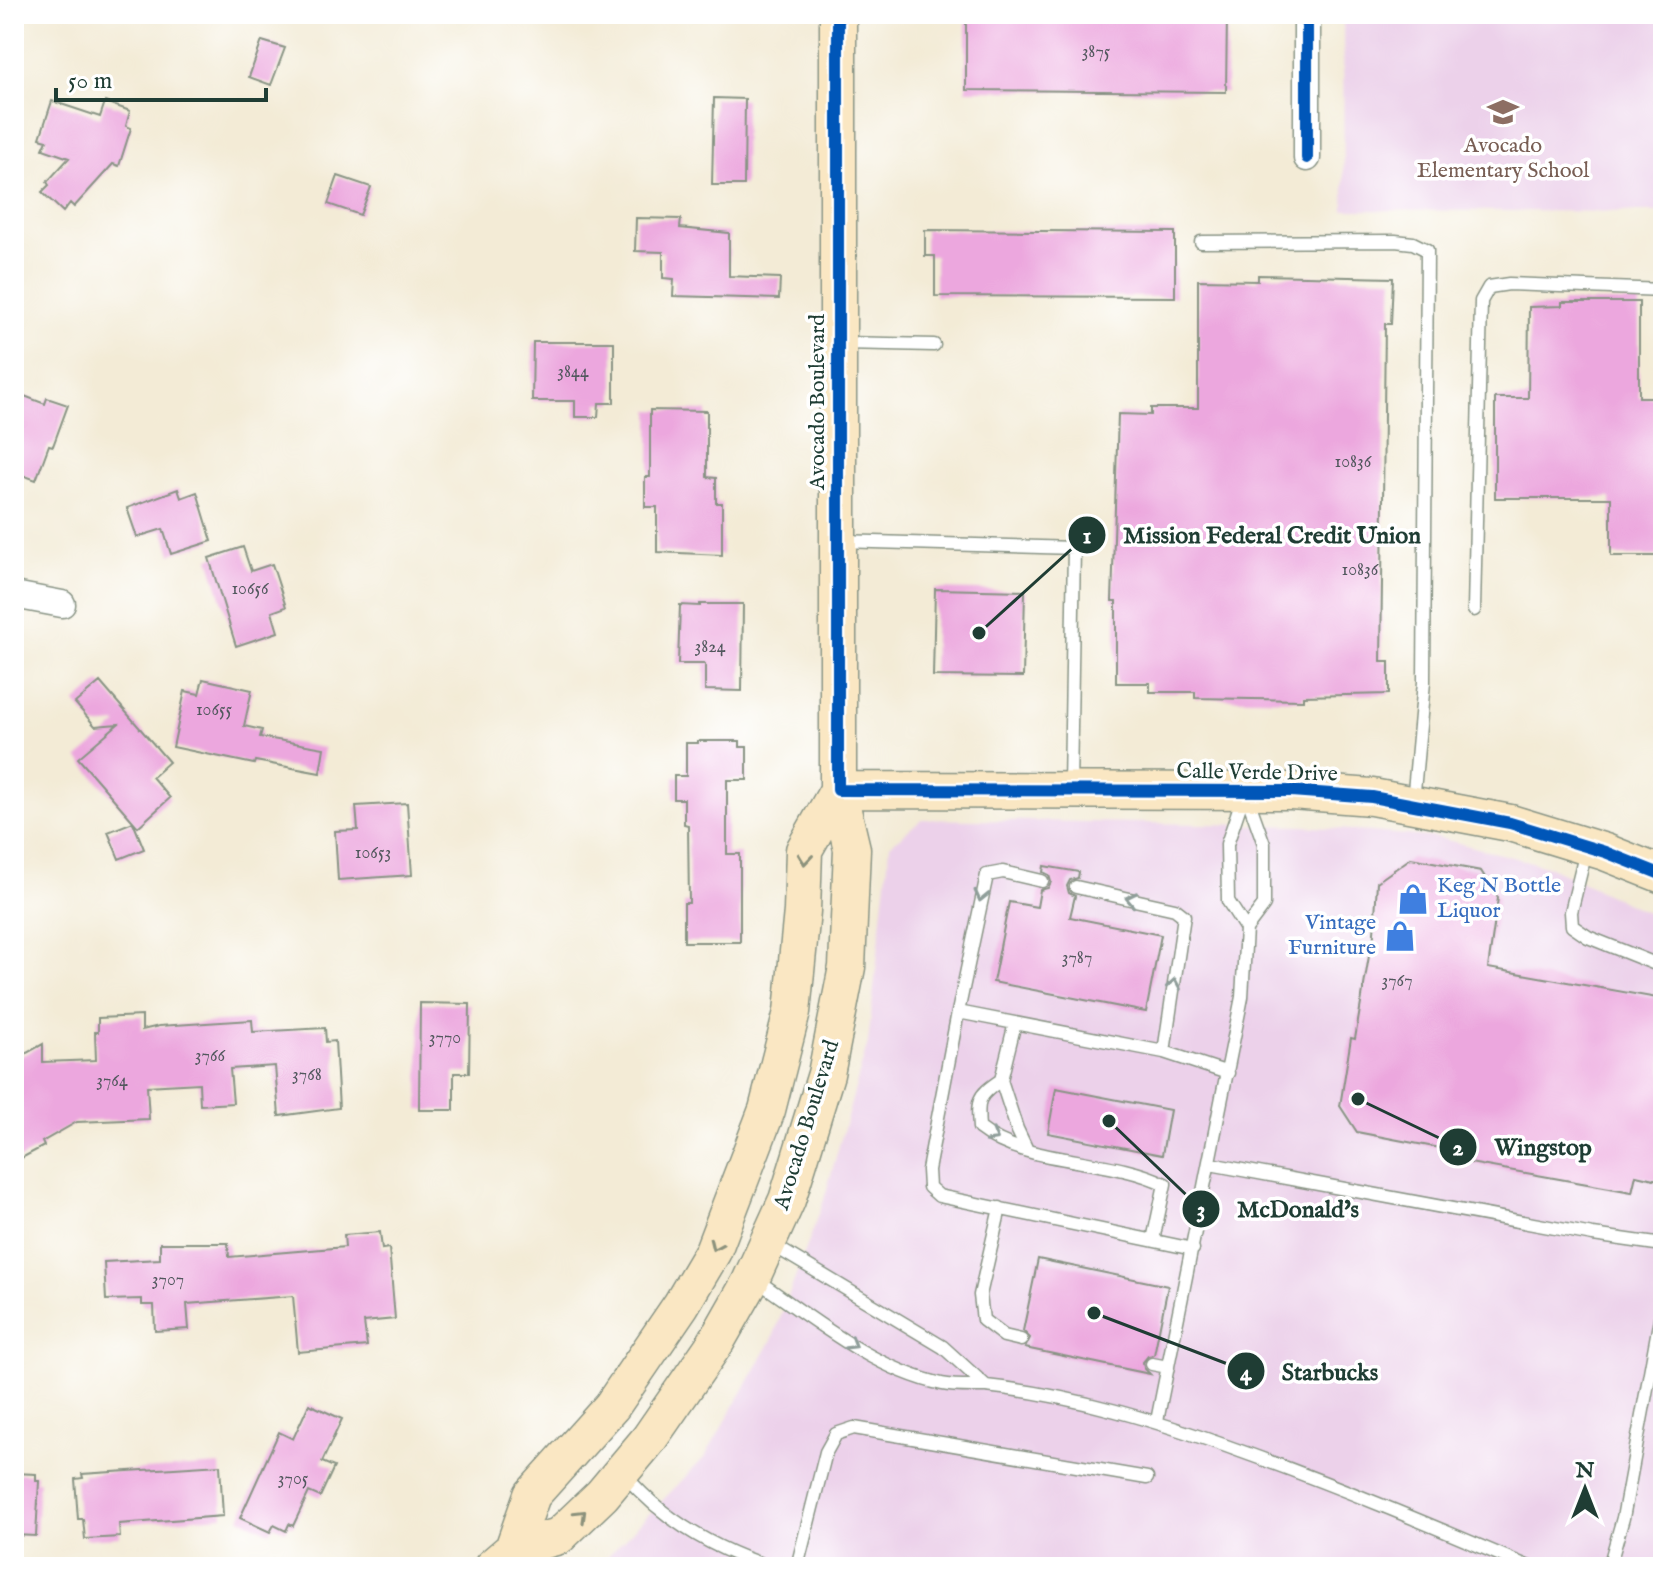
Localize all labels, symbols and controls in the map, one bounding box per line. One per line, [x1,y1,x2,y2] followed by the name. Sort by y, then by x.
[1082,41,1111,64] house number: 3875
[56,52,266,102] scale bar
[68,66,112,97] text: 50 m
[1486,95,1520,129] school or university icon: Avocado Elementary School
[1417,132,1589,185] place label: Avocado Elementary School
[804,314,832,491] street label: Avocado Boulevard
[557,361,589,384] house number: 3844
[1335,451,1372,474] house number: 10836
[1067,511,1437,559] callout: Mission Federal Credit Union
[1083,521,1092,552] text: 1
[1123,521,1421,552] text: Mission Federal Credit Union
[1342,559,1379,582] house number: 10836
[231,578,269,601] house number: 10656
[694,636,726,659] house number: 3824
[196,699,233,722] house number: 10655
[1176,758,1338,788] street label: Calle Verde Drive
[355,842,391,865] house number: 10653
[796,853,813,866] one-way arrow
[1437,872,1561,925] place label: Keg N Bottle Liquor
[1396,882,1430,916] shop icon: Keg N Bottle Liquor
[973,889,990,902] one-way arrow
[1125,891,1139,908] one-way arrow
[1288,909,1376,962] place label: Vintage Furniture
[1383,919,1417,953] shop icon: Vintage Furniture
[1062,947,1092,970] house number: 3787
[1381,970,1413,993] house number: 3767
[1165,977,1182,991] one-way arrow
[429,1027,461,1050] house number: 3770
[768,1037,846,1214] street label: Avocado Boulevard
[195,1045,226,1068] house number: 3766
[292,1064,322,1087] house number: 3768
[96,1070,128,1093] house number: 3764
[1438,1123,1608,1171] callout: Wingstop
[984,1127,999,1143] one-way arrow
[1452,1133,1464,1164] text: 2
[1493,1133,1592,1164] text: Wingstop
[1181,1185,1375,1233] callout: McDonald's
[1197,1195,1205,1226] text: 3
[1237,1195,1360,1226] text: McDonald's
[708,1237,724,1251] one-way arrow
[152,1269,184,1292] house number: 3707
[843,1334,858,1350] one-way arrow
[1226,1347,1394,1395] callout: Starbucks
[1240,1358,1253,1389] text: 4
[1282,1358,1379,1389] text: Starbucks
[1545,1449,1625,1529] north arrow
[1574,1457,1595,1485] text: N
[278,1468,309,1491] house number: 3705
[572,1510,586,1524] one-way arrow

